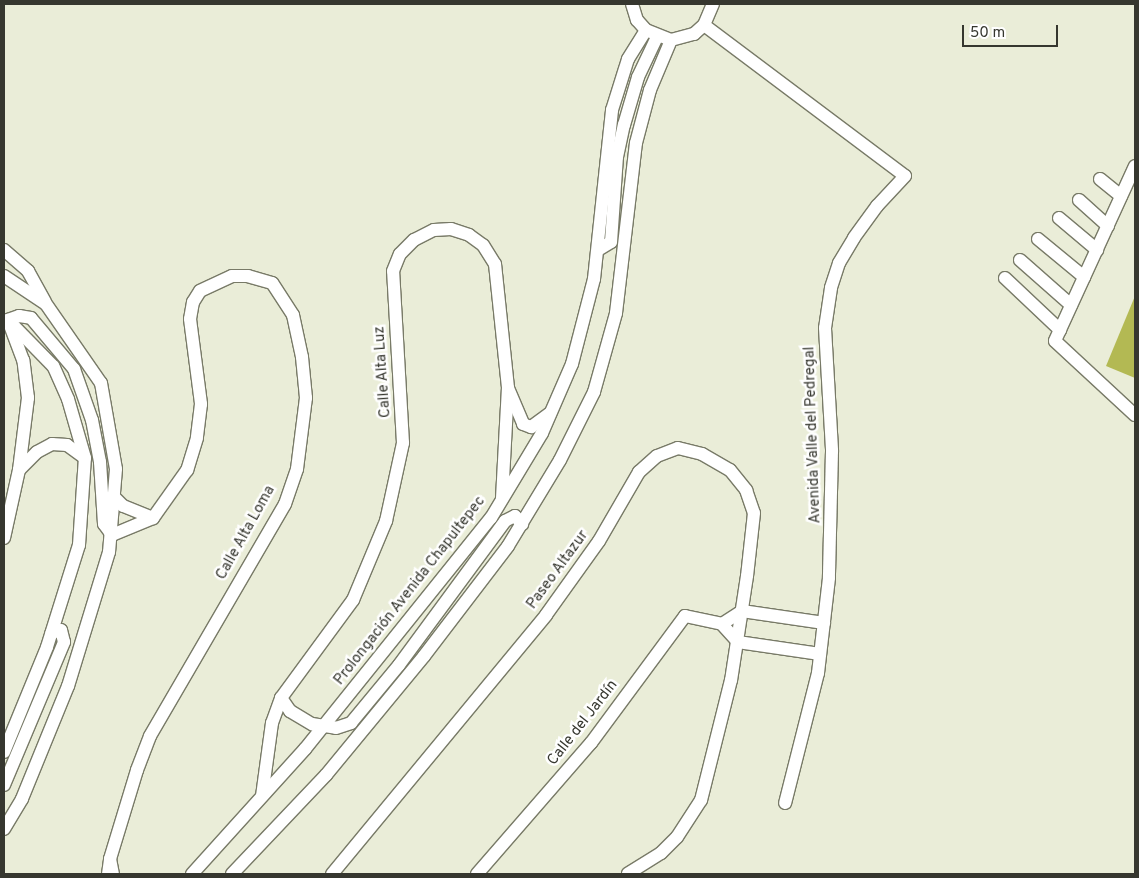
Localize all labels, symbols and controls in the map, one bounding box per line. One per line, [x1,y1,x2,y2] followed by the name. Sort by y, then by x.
[964,15,1060,47] scale bar
[970,24,1005,43] text: 50 m
[371,325,395,419] street label: Calle Alta Luz
[801,346,825,524] street label: Avenida Valle del Pedregal
[213,483,279,583] street label: Calle Alta Loma
[330,493,490,689] street label: Prolongación Avenida Chapultepec
[523,527,593,613] street label: Paseo Altazur
[544,677,622,769] street label: Calle del Jardín

